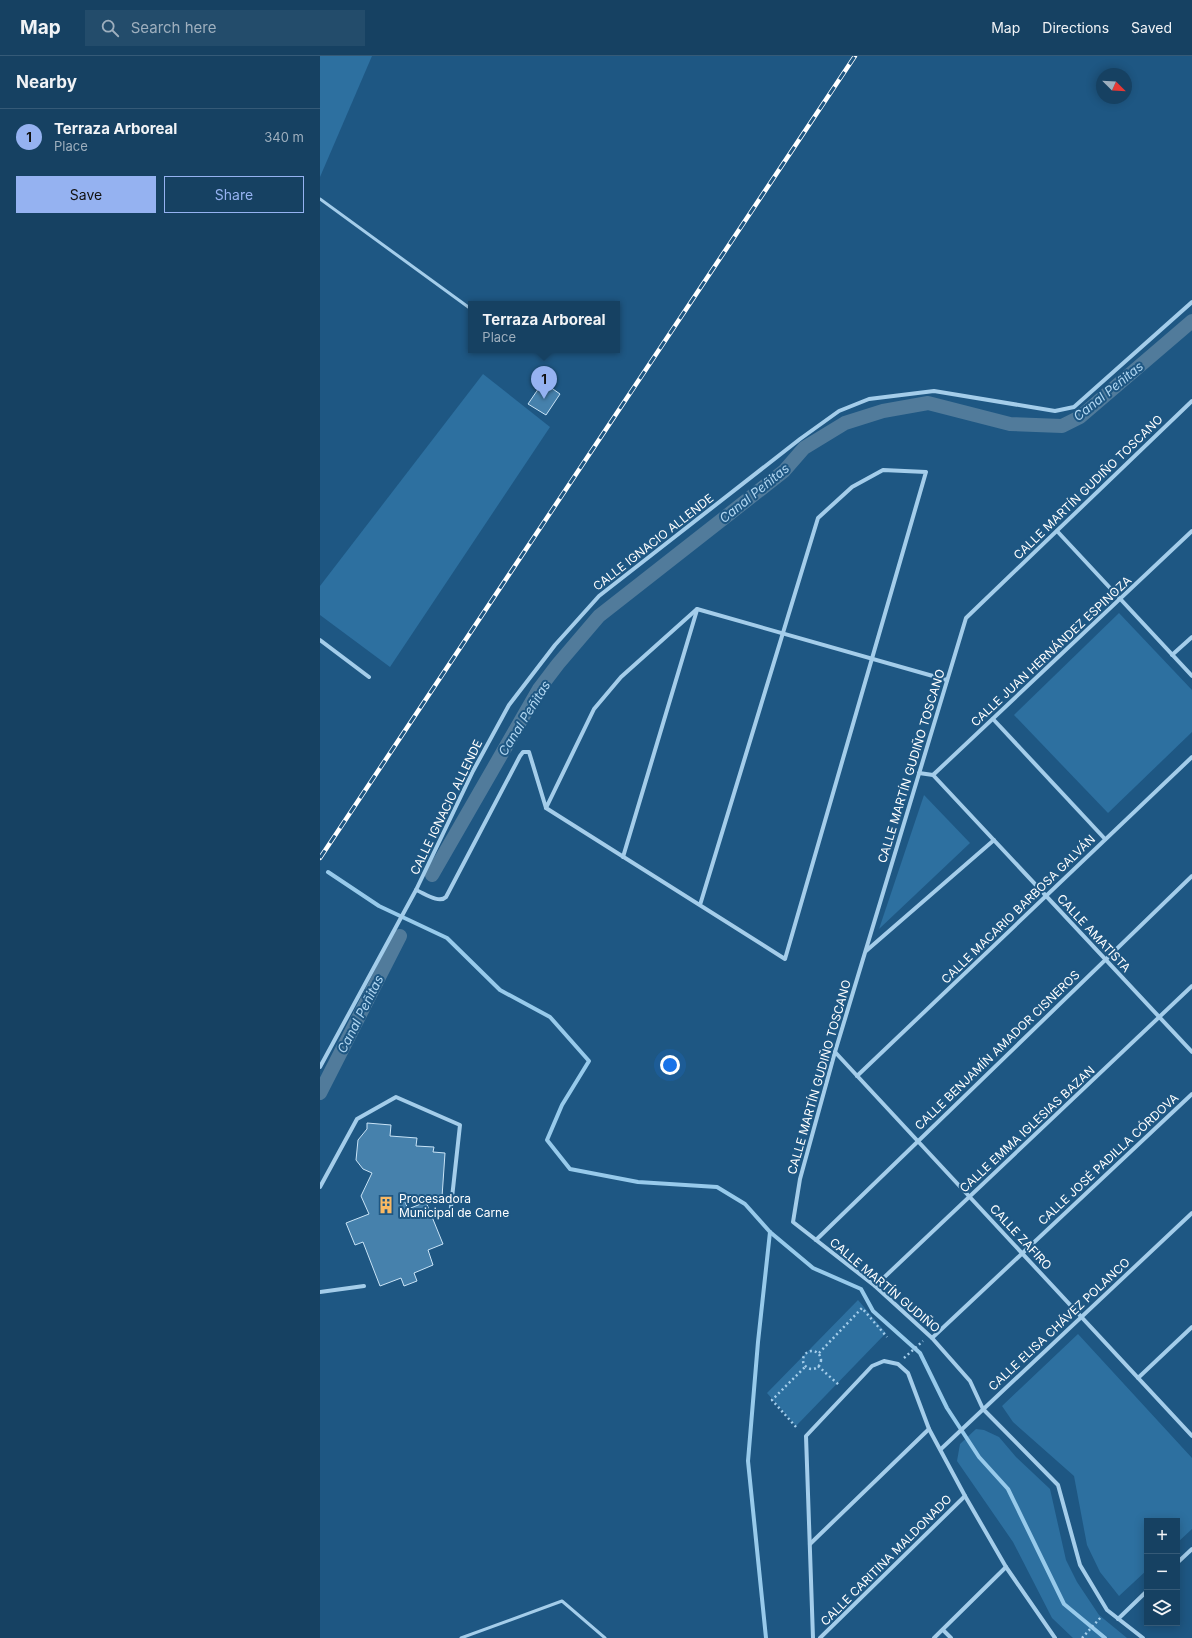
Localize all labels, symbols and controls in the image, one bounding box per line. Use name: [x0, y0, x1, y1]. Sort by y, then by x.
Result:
search box: [85, 10, 365, 46]
text: Map: [20, 16, 61, 39]
icon: search: [99, 17, 121, 39]
text: Search here: [131, 18, 216, 37]
text: Map: [991, 19, 1020, 36]
text: Directions: [1042, 19, 1109, 36]
text: Saved: [1131, 19, 1172, 36]
north arrow: [1096, 68, 1132, 104]
text: Nearby: [16, 72, 77, 92]
text: Terraza Arboreal: [54, 119, 177, 138]
text: 1: [26, 129, 32, 145]
text: 340 m: [264, 129, 304, 145]
text: Place: [54, 138, 88, 154]
button: Save: [16, 176, 156, 213]
button: Share: [164, 176, 304, 213]
popup: [468, 301, 620, 353]
text: Terraza Arboreal: [482, 310, 606, 329]
text: Place: [482, 329, 516, 345]
water label: Canal Peñitas: [1070, 358, 1146, 424]
pin: 1: [531, 366, 557, 399]
street label: CALLE MARTÍN GUDIÑO TOSCANO: [1010, 411, 1166, 563]
water label: Canal Peñitas: [716, 460, 792, 526]
street label: CALLE IGNACIO ALLENDE: [590, 490, 716, 594]
street label: CALLE JUAN HERNÁNDEZ ESPINOZA: [968, 573, 1134, 729]
street label: CALLE MARTÍN GUDIÑO TOSCANO: [874, 667, 948, 865]
water label: Canal Peñitas: [495, 677, 554, 758]
street label: CALLE IGNACIO ALLENDE: [407, 737, 485, 877]
street label: CALLE MACARIO BARBOSA GALVÁN: [938, 831, 1098, 987]
street label: CALLE AMATISTA: [1054, 891, 1134, 975]
street label: CALLE BENJAMÍN AMADOR CISNEROS: [911, 967, 1083, 1133]
water label: Canal Peñitas: [333, 972, 387, 1056]
street label: CALLE MARTÍN GUDIÑO TOSCANO: [784, 978, 854, 1176]
your location: [660, 1055, 680, 1075]
street label: CALLE EMMA IGLESIAS BAZAN: [956, 1062, 1098, 1196]
street label: CALLE JOSÉ PADILLA CÓRDOVA: [1035, 1090, 1181, 1228]
place label: Procesadora Municipal de Carne: [399, 1191, 509, 1220]
building icon: Procesadora Municipal de Carne: [376, 1195, 396, 1215]
street label: CALLE ZAFIRO: [987, 1201, 1055, 1273]
street label: CALLE MARTÍN GUDIÑO: [827, 1235, 943, 1335]
street label: CALLE ELISA CHÁVEZ POLANCO: [985, 1254, 1133, 1394]
street label: CALLE CARITINA MALDONADO: [817, 1491, 955, 1629]
map controls: [1144, 1518, 1180, 1626]
button: +: [1144, 1518, 1180, 1554]
button: −: [1144, 1554, 1180, 1590]
button: layers: [1144, 1590, 1180, 1626]

